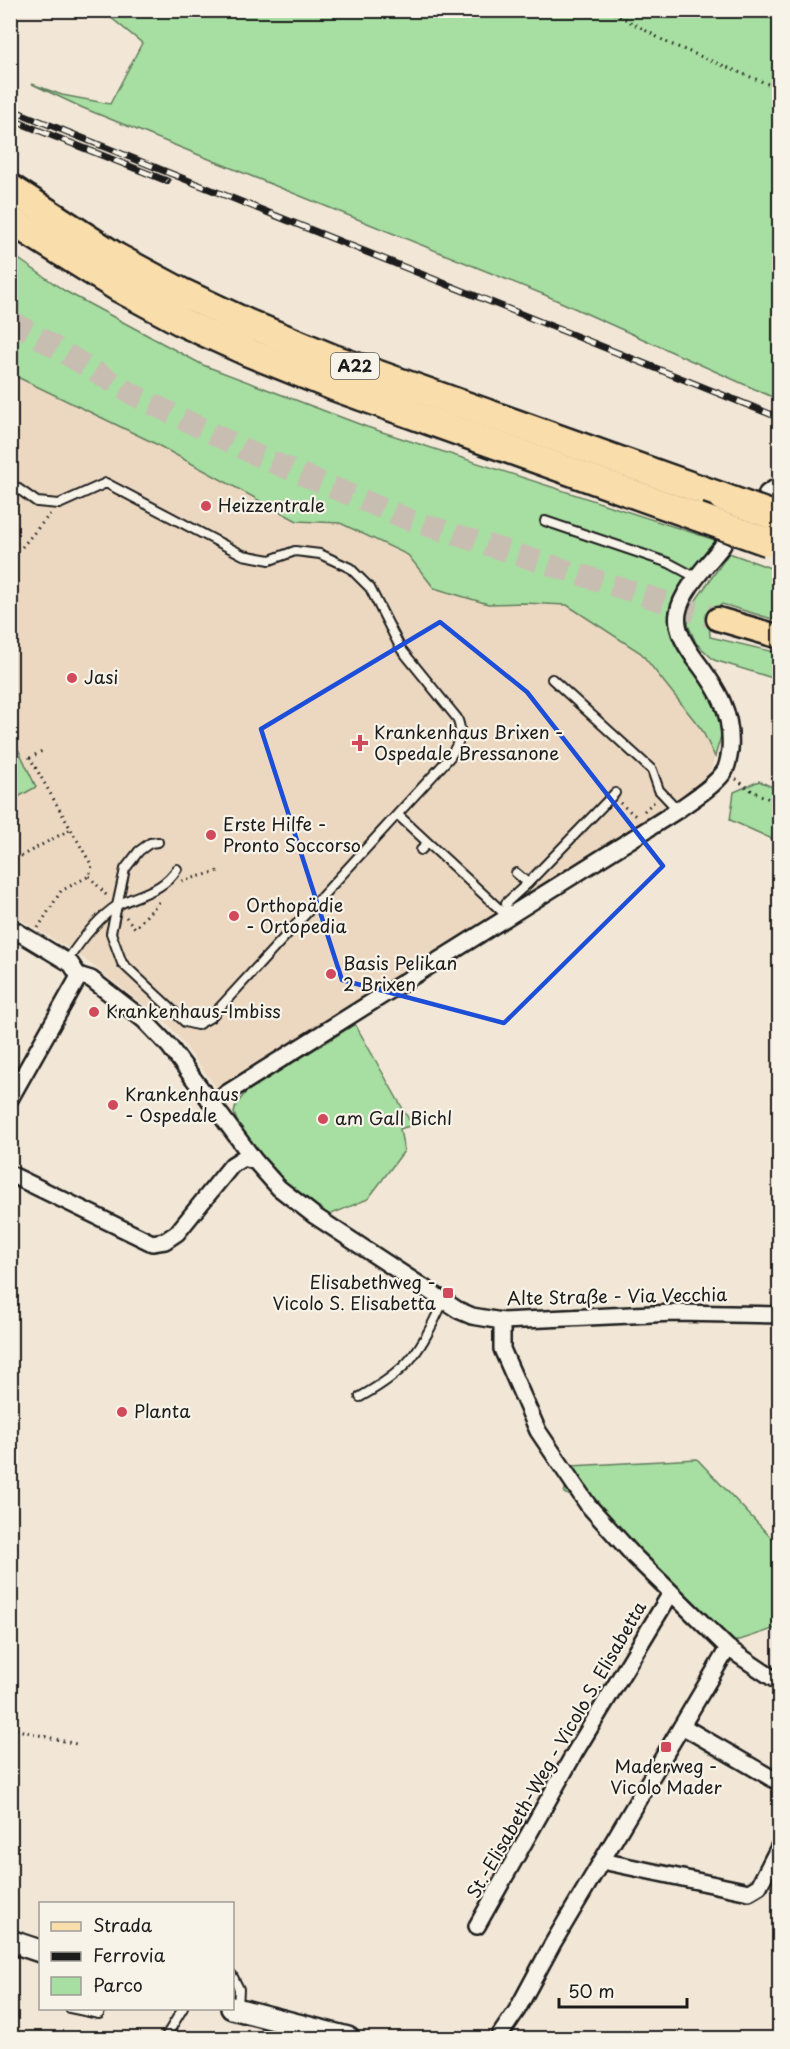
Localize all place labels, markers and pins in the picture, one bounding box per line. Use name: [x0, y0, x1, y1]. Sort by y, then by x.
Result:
place label: Heizzentrale: [218, 491, 325, 518]
marker: Heizzentrale: [199, 499, 213, 513]
place label: Jasi: [84, 663, 119, 690]
marker: Jasi: [65, 671, 79, 685]
place label: Krankenhaus Brixen - Ospedale Bressanone: [374, 718, 564, 766]
marker: Krankenhaus Brixen - Ospedale Bressanone: [351, 734, 369, 752]
place label: Erste Hilfe - Pronto Soccorso: [223, 810, 361, 858]
marker: Erste Hilfe - Pronto Soccorso: [204, 828, 218, 842]
place label: Orthopädie - Ortopedia: [246, 891, 347, 939]
marker: Orthopädie - Ortopedia: [227, 909, 241, 923]
place label: Basis Pelikan 2 Brixen: [343, 949, 457, 997]
marker: Basis Pelikan 2 Brixen: [324, 967, 338, 981]
place label: Krankenhaus-Imbiss: [106, 997, 281, 1024]
marker: Krankenhaus-Imbiss: [87, 1005, 101, 1019]
place label: Krankenhaus - Ospedale: [125, 1080, 239, 1128]
marker: Krankenhaus - Ospedale: [106, 1098, 120, 1112]
place label: am Gall Bichl: [335, 1104, 452, 1131]
marker: am Gall Bichl: [316, 1112, 330, 1126]
place label: Elisabethweg - Vicolo S. Elisabetta: [273, 1268, 437, 1316]
marker: Elisabethweg - Vicolo S. Elisabetta: [441, 1286, 455, 1300]
place label: Planta: [134, 1397, 191, 1424]
marker: Planta: [115, 1405, 129, 1419]
marker: Maderweg - Vicolo Mader: [659, 1740, 673, 1754]
place label: Maderweg - Vicolo Mader: [610, 1752, 723, 1800]

